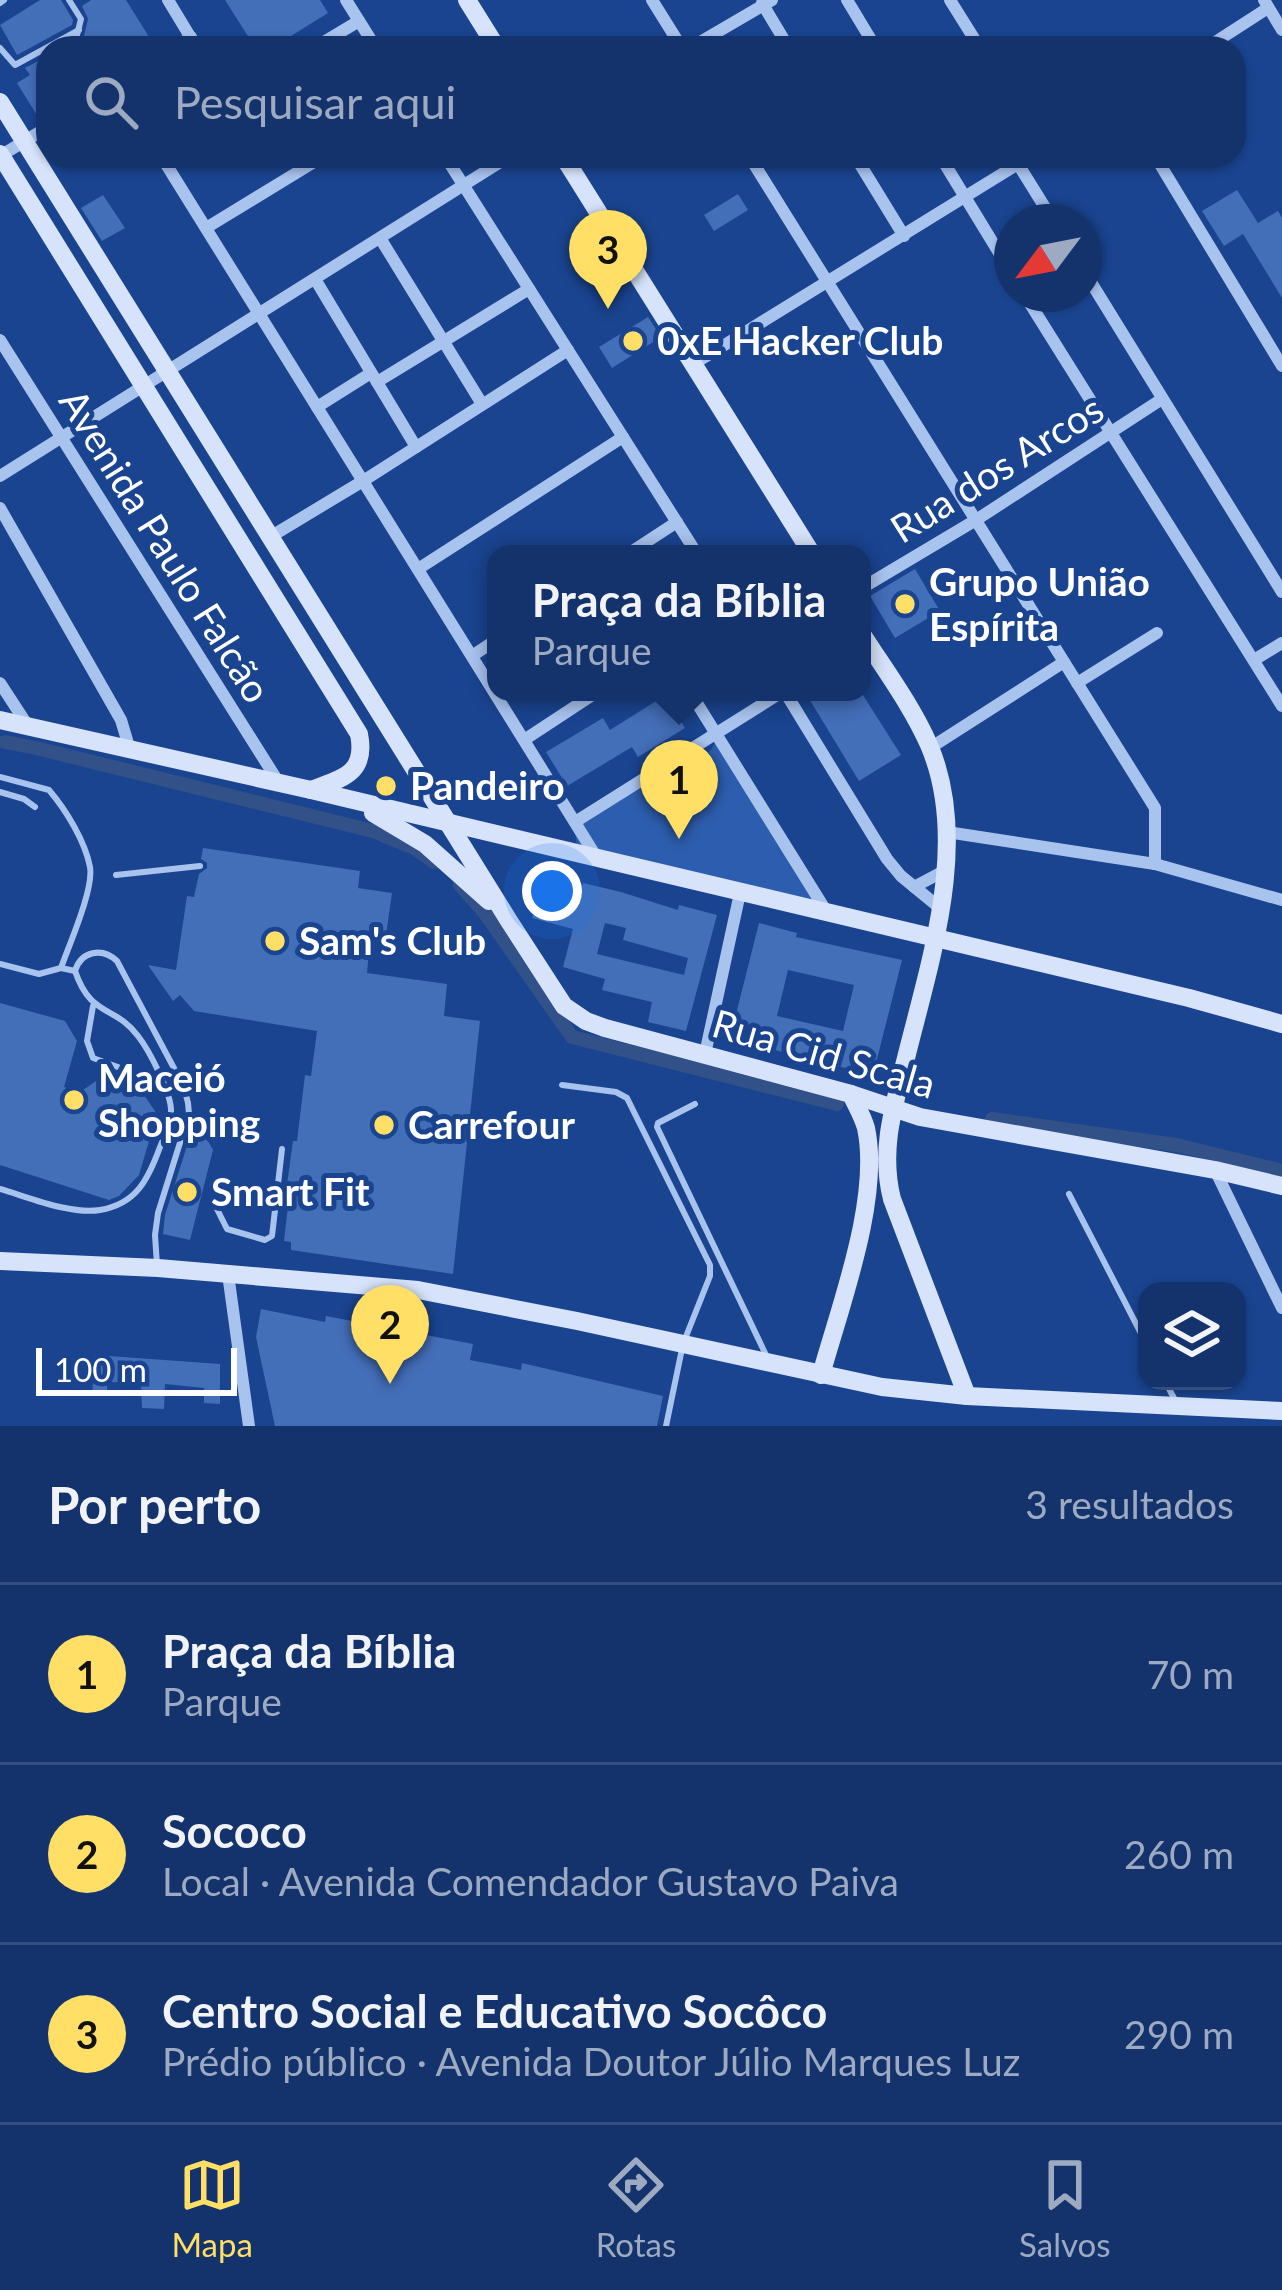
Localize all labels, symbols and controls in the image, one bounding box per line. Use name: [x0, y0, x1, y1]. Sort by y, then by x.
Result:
search box: [36, 36, 1246, 168]
icon: search: [78, 69, 144, 135]
text: Pesquisar aqui: [174, 75, 456, 129]
north arrow: [994, 204, 1102, 312]
pin: 3: [569, 210, 647, 309]
place label: 0xE Hacker Club: [657, 317, 943, 363]
marker: 0xE Hacker Club: [620, 328, 646, 354]
street label: Avenida Paulo Falcão: [51, 380, 281, 711]
street label: Rua dos Arcos: [882, 385, 1111, 552]
popup: [487, 545, 871, 701]
place label: Grupo União Espírita: [929, 558, 1150, 649]
text: Praça da Bíblia: [532, 573, 826, 627]
marker: Grupo União Espírita: [892, 591, 918, 617]
text: Parque: [532, 627, 652, 673]
pin: 1: [640, 740, 718, 839]
place label: Pandeiro: [410, 762, 565, 808]
marker: Pandeiro: [373, 773, 399, 799]
your location: [522, 861, 582, 921]
place label: Sam's Club: [299, 917, 486, 963]
marker: Sam's Club: [262, 928, 288, 954]
street label: Rua Cid Scala: [708, 999, 941, 1107]
place label: Maceió Shopping: [98, 1054, 260, 1145]
marker: Maceió Shopping: [61, 1087, 87, 1113]
place label: Carrefour: [408, 1101, 576, 1147]
marker: Carrefour: [371, 1112, 397, 1138]
place label: Smart Fit: [211, 1168, 370, 1214]
marker: Smart Fit: [174, 1179, 200, 1205]
map controls: [1138, 1282, 1246, 1390]
button: layers: [1138, 1282, 1246, 1390]
pin: 2: [351, 1285, 429, 1384]
scale bar: [36, 1342, 237, 1395]
text: 100 m: [54, 1349, 147, 1389]
text: Por perto: [48, 1474, 261, 1535]
text: 3 resultados: [1025, 1481, 1234, 1527]
text: Praça da Bíblia: [162, 1624, 456, 1678]
text: 1: [76, 1651, 98, 1697]
text: 70 m: [1147, 1651, 1234, 1697]
text: Parque: [162, 1678, 282, 1724]
text: Sococo: [162, 1804, 307, 1858]
text: 2: [76, 1831, 98, 1877]
text: 260 m: [1124, 1831, 1234, 1877]
text: Local · Avenida Comendador Gustavo Paiva: [162, 1858, 899, 1904]
text: Centro Social e Educativo Socôco: [162, 1984, 827, 2038]
text: 3: [76, 2011, 98, 2057]
text: 290 m: [1124, 2011, 1234, 2057]
text: Prédio público · Avenida Doutor Júlio Marques Luz: [162, 2038, 1020, 2084]
tab: Mapa: [171, 2152, 253, 2264]
tab: Rotas: [596, 2152, 676, 2264]
tab: Salvos: [1019, 2152, 1111, 2264]

